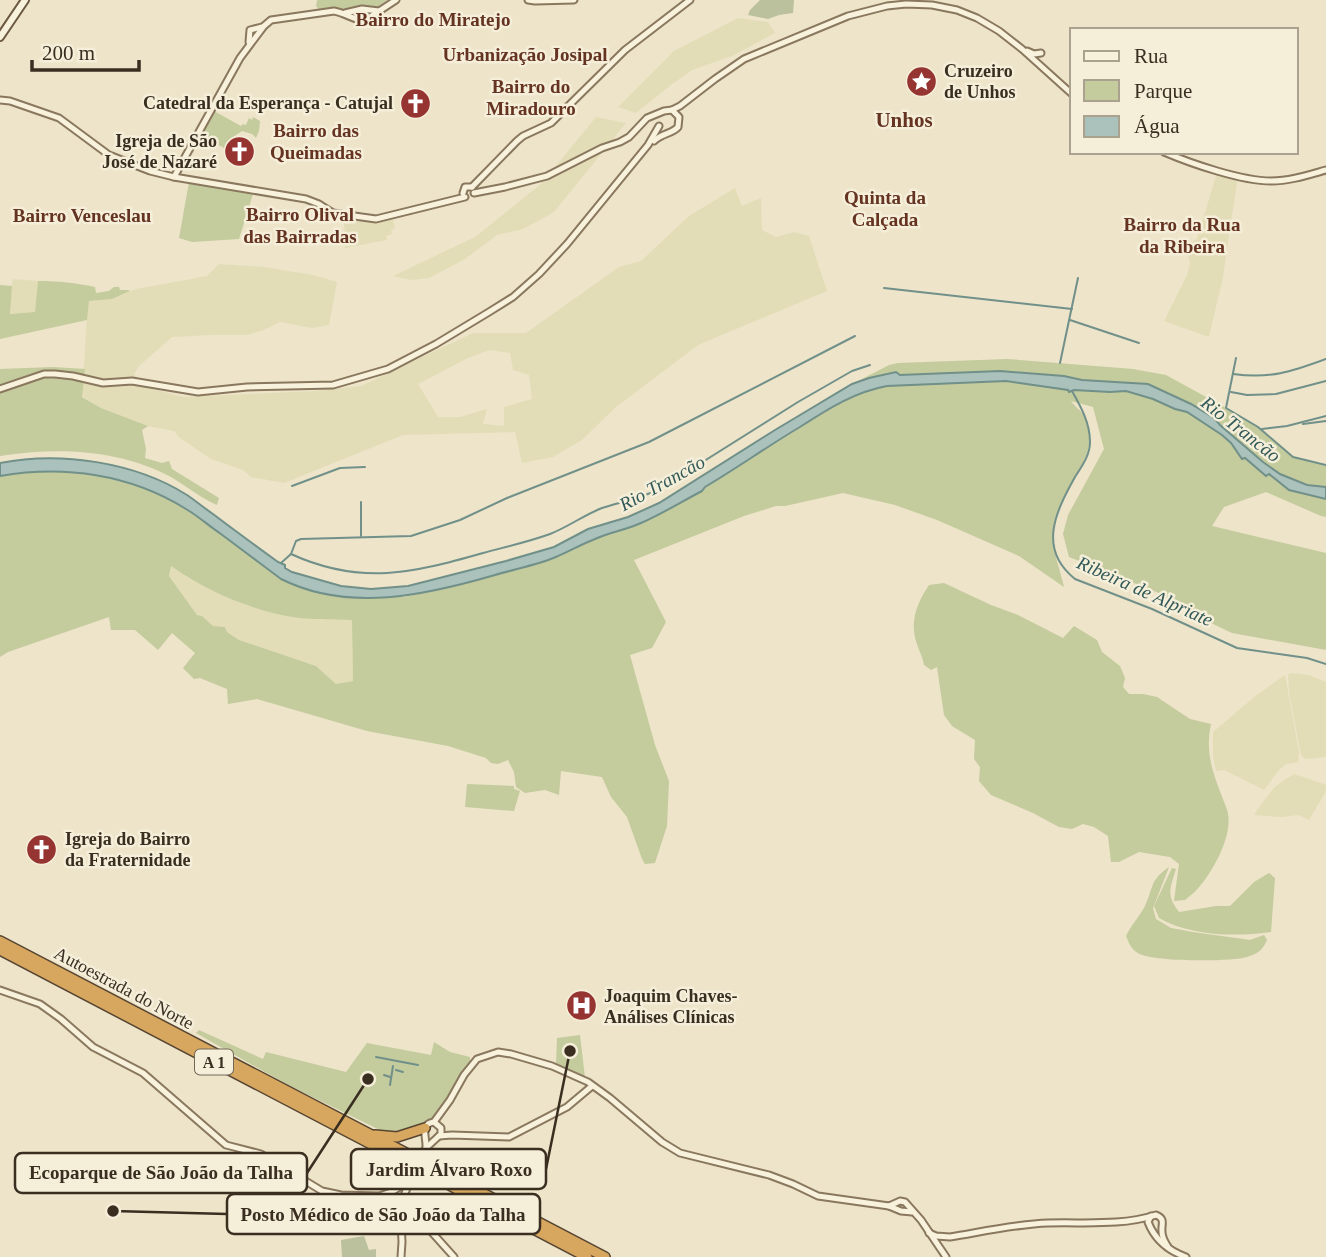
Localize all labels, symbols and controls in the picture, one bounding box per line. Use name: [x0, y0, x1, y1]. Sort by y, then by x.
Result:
district label: Bairro do Miratejo: [356, 9, 510, 30]
scale bar: [32, 28, 138, 72]
legend: [1070, 28, 1298, 154]
text: 200 m: [42, 41, 95, 65]
district label: Urbanização Josipal: [442, 44, 608, 65]
text: Rua: [1134, 44, 1169, 68]
place label: Cruzeiro de Unhos: [944, 61, 1016, 102]
place icon: Cruzeiro de Unhos: [904, 64, 938, 98]
district label: Bairro do Miradouro: [486, 76, 576, 119]
text: Parque: [1134, 79, 1192, 103]
church icon: Catedral da Esperança - Catujal: [399, 86, 433, 120]
place label: Catedral da Esperança - Catujal: [143, 93, 393, 113]
district label: Unhos: [875, 108, 933, 132]
text: Água: [1134, 114, 1180, 138]
district label: Bairro das Queimadas: [270, 120, 362, 163]
place label: Igreja de São José de Nazaré: [102, 131, 217, 172]
church icon: Igreja de São José de Nazaré: [223, 134, 257, 168]
district label: Quinta da Calçada: [844, 187, 926, 230]
district label: Bairro Olival das Bairradas: [243, 204, 357, 247]
district label: Bairro Venceslau: [13, 205, 152, 226]
district label: Bairro da Rua da Ribeira: [1124, 214, 1241, 257]
water label: Rio Trancão: [1197, 391, 1285, 466]
water label: Rio Trancão: [615, 451, 708, 516]
water label: Ribeira de Alpriate: [1073, 551, 1216, 630]
place label: Igreja do Bairro da Fraternidade: [65, 829, 191, 870]
church icon: Igreja do Bairro da Fraternidade: [25, 832, 59, 866]
street label: Autoestrada do Norte: [51, 943, 197, 1033]
place label: Joaquim Chaves- Análises Clínicas: [604, 986, 738, 1027]
hospital icon: Joaquim Chaves- Análises Clínicas: [564, 989, 598, 1023]
road number: A 1: [195, 1050, 233, 1074]
callout: Jardim Álvaro Roxo: [351, 1149, 546, 1189]
callout: Ecoparque de São João da Talha: [15, 1153, 307, 1193]
text: Jardim Álvaro Roxo: [366, 1159, 532, 1180]
text: Ecoparque de São João da Talha: [29, 1162, 294, 1183]
callout: Posto Médico de São João da Talha: [227, 1194, 540, 1234]
text: Posto Médico de São João da Talha: [240, 1204, 526, 1225]

